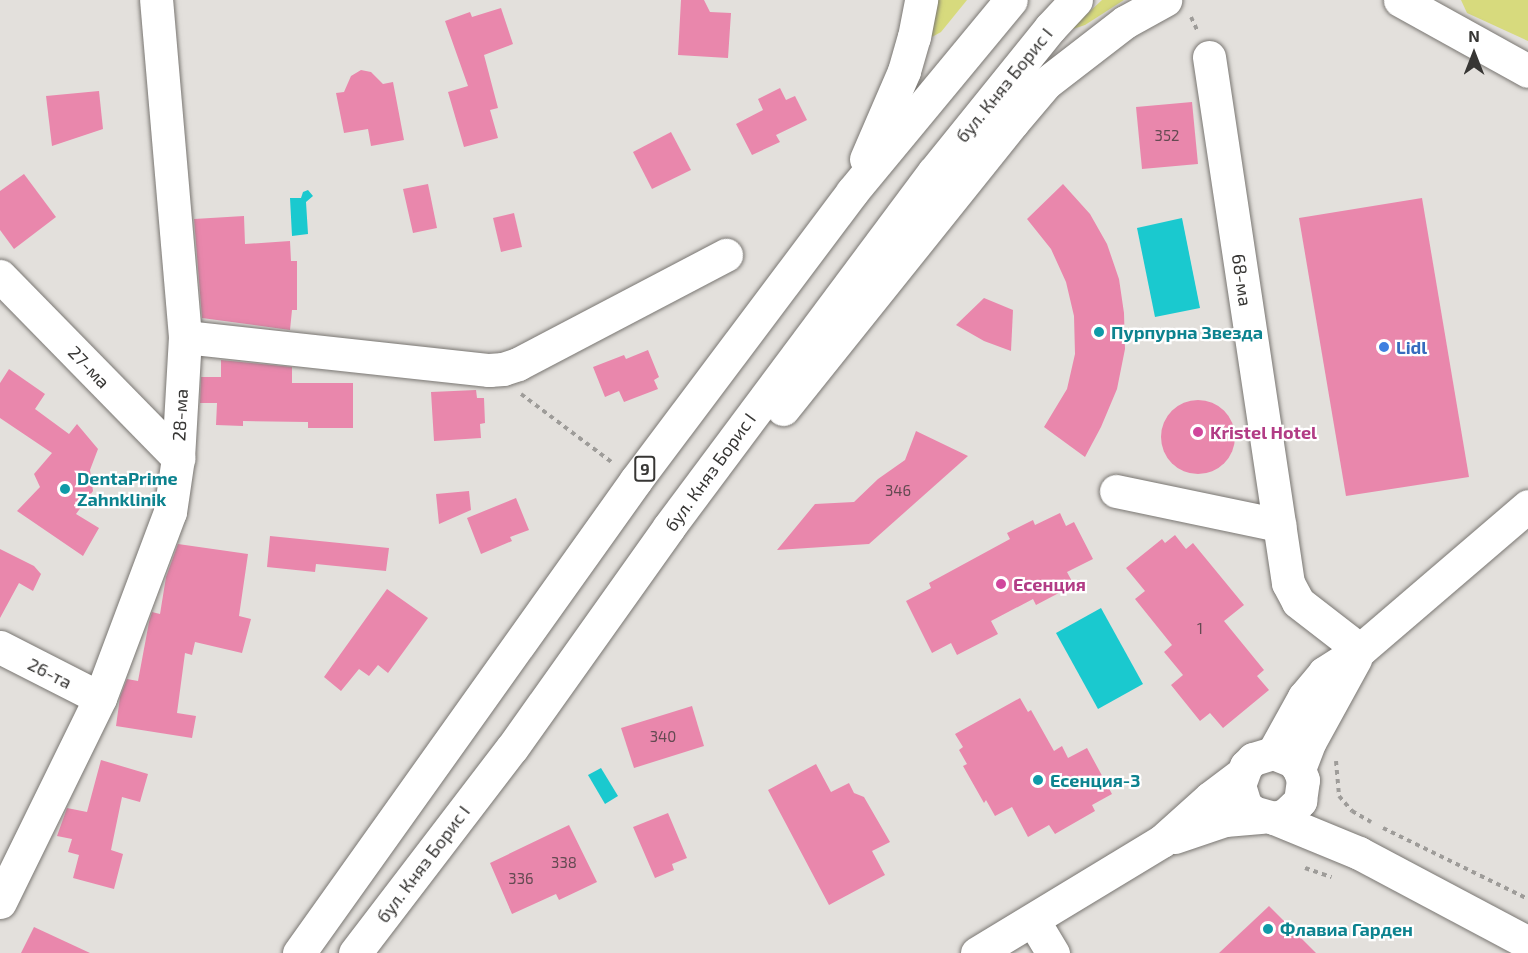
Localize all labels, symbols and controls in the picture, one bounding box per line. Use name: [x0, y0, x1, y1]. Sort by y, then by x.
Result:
street label: бул. Княз Борис I: [951, 23, 1057, 147]
north arrow: [1444, 24, 1504, 84]
text: N: [1468, 26, 1480, 45]
house number: 352: [1155, 127, 1179, 145]
street label: 68-ма: [1228, 252, 1256, 308]
place label: Пурпурна Звезда: [1111, 321, 1263, 343]
marker: Пурпурна Звезда: [1092, 325, 1106, 339]
place label: Lidl: [1396, 336, 1427, 358]
marker: Lidl: [1377, 340, 1391, 354]
street label: 27-ма: [64, 341, 114, 393]
street label: 28-ма: [168, 388, 192, 442]
street label: бул. Княз Борис I: [660, 409, 760, 535]
place label: Kristel Hotel: [1210, 421, 1317, 443]
marker: Kristel Hotel: [1191, 425, 1205, 439]
road number: 9: [633, 456, 657, 482]
place label: DentaPrime Zahnklinik: [77, 468, 178, 510]
marker: DentaPrime Zahnklinik: [58, 482, 72, 496]
house number: 346: [885, 482, 911, 500]
place label: Есенция: [1013, 573, 1086, 595]
marker: Есенция: [994, 577, 1008, 591]
house number: 1: [1197, 620, 1203, 638]
street label: 26-та: [24, 653, 76, 693]
house number: 340: [650, 728, 676, 746]
place label: Есенция-3: [1050, 769, 1141, 791]
marker: Есенция-3: [1031, 773, 1045, 787]
street label: бул. Княз Борис I: [372, 801, 474, 927]
house number: 338: [551, 854, 577, 872]
house number: 336: [508, 870, 534, 888]
place label: Флавиа Гарден: [1280, 918, 1413, 940]
marker: Флавиа Гарден: [1261, 922, 1275, 936]

